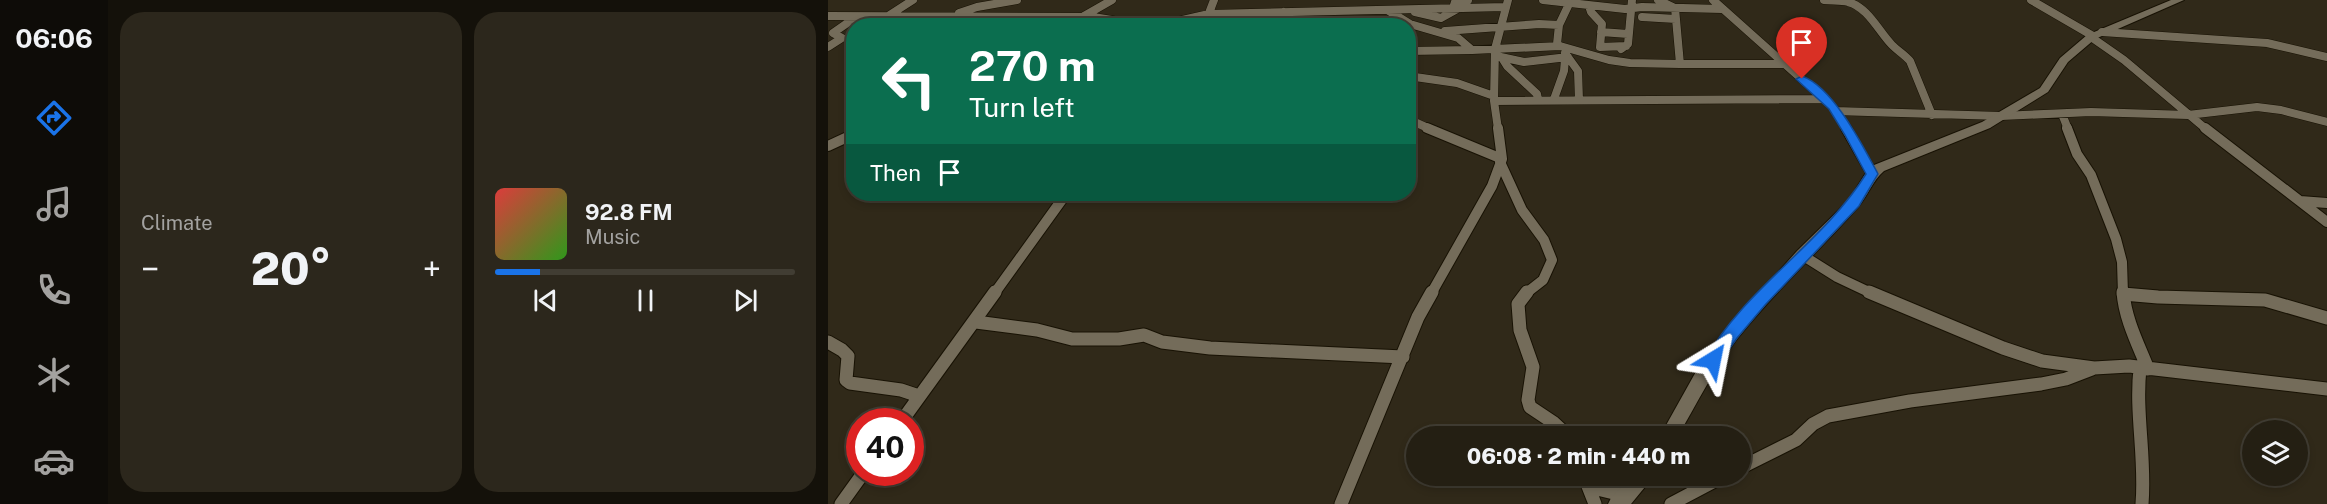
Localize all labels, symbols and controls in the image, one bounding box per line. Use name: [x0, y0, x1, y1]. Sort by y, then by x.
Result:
pin: [1776, 17, 1827, 79]
text: 06:06: [15, 22, 93, 54]
icon: arrive: [1785, 26, 1818, 59]
text: 270 m: [969, 41, 1096, 90]
icon: left: [870, 42, 948, 120]
text: Turn left: [969, 91, 1075, 123]
icon: directions: [33, 97, 75, 139]
icon: arrive: [933, 156, 966, 189]
text: Then: [870, 160, 921, 186]
icon: music: [33, 183, 75, 225]
text: 92.8 FM: [585, 199, 673, 225]
text: Climate: [141, 211, 213, 235]
text: Music: [585, 225, 640, 249]
text: 20°: [251, 242, 331, 295]
text: −: [141, 250, 159, 288]
text: +: [423, 250, 441, 288]
icon: phone: [33, 269, 75, 311]
icon: previous: [529, 284, 562, 317]
icon: pause: [629, 284, 662, 317]
icon: next: [729, 284, 762, 317]
position arrow: [1681, 328, 1745, 392]
icon: climate: [33, 354, 75, 396]
speed limit sign: 40: [846, 408, 924, 486]
map controls: [2242, 420, 2308, 486]
button: layers: [2242, 420, 2308, 486]
icon: car: [33, 440, 75, 482]
text: 06:08 · 2 min · 440 m: [1467, 443, 1690, 469]

